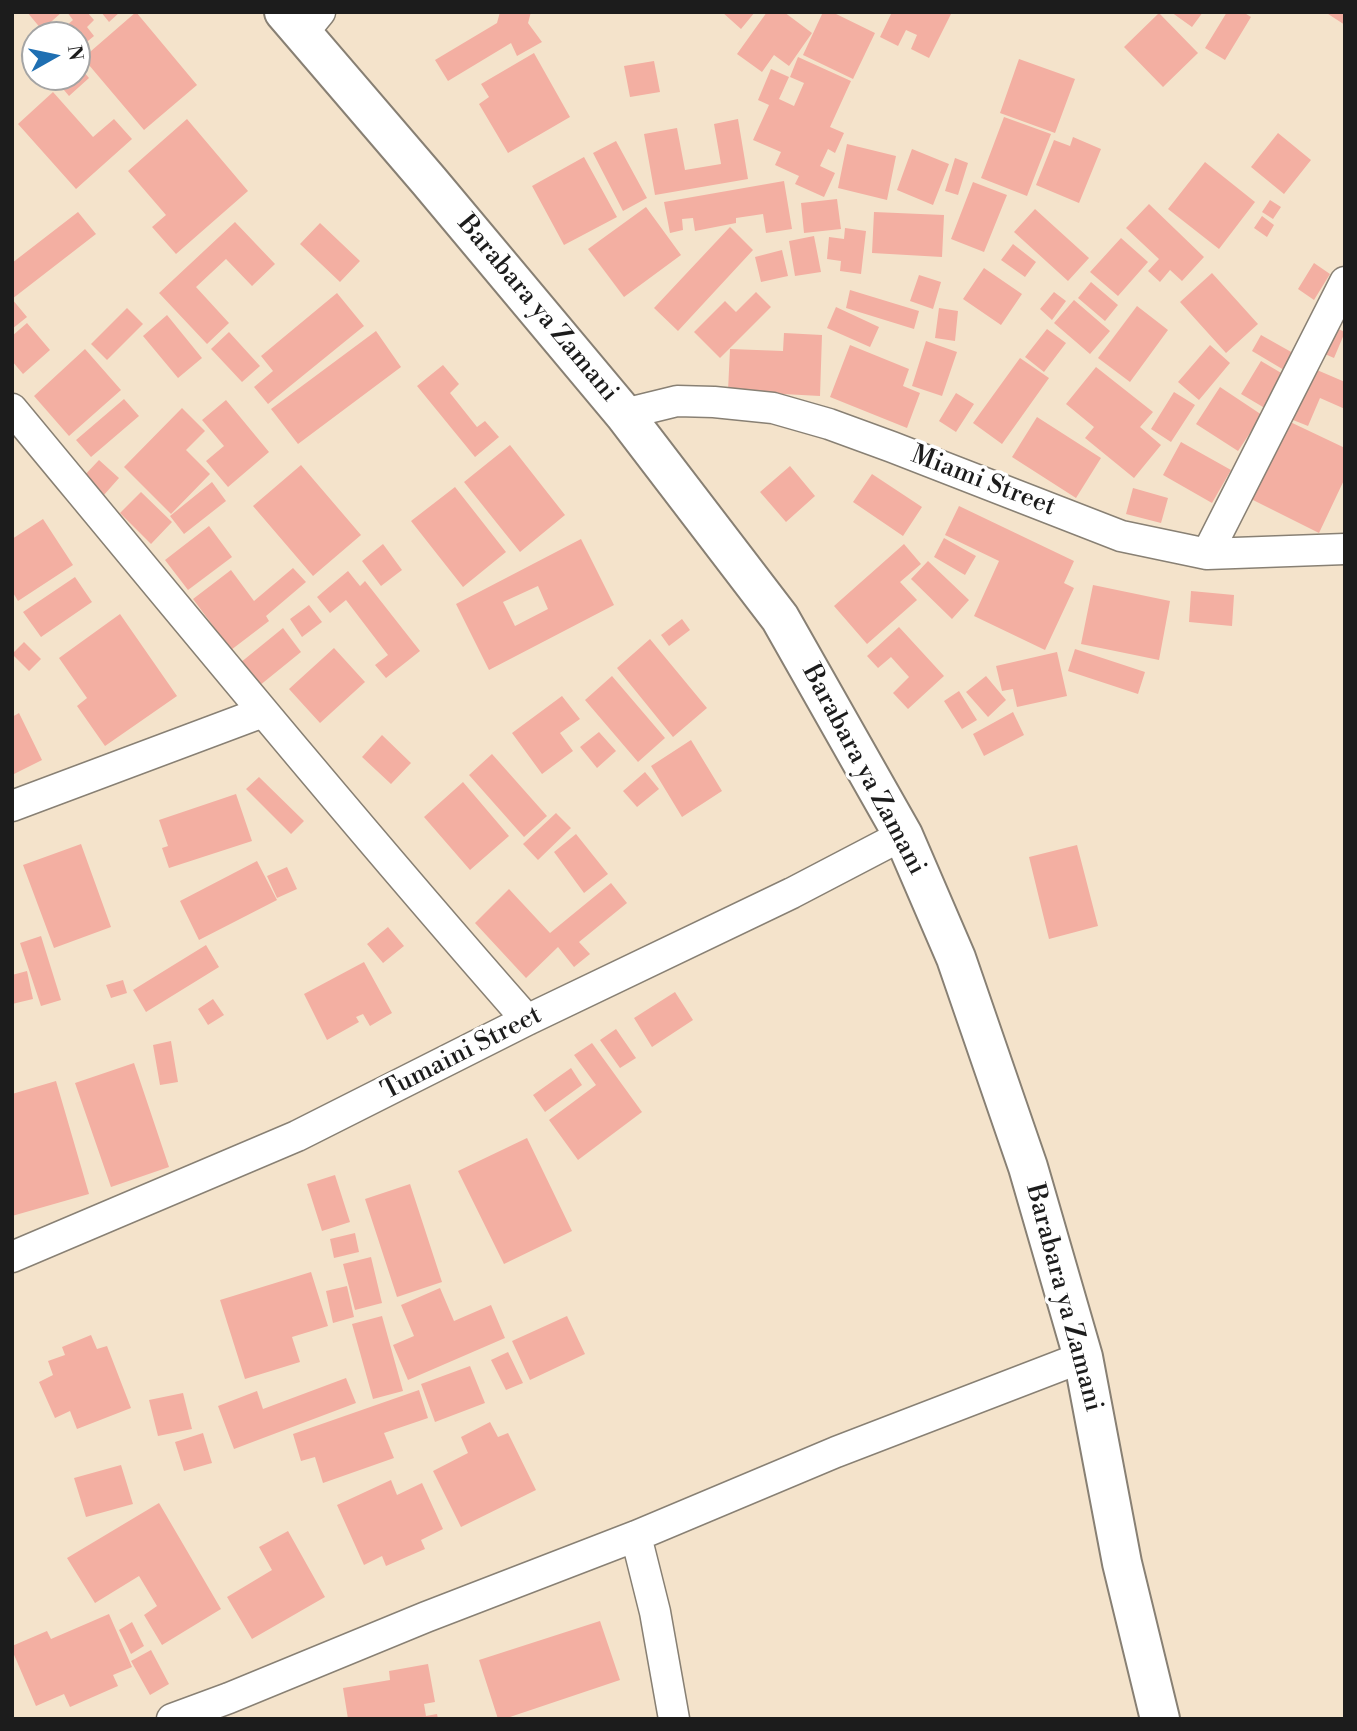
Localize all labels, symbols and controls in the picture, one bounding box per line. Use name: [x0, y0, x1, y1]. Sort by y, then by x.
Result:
north arrow: [21, 21, 91, 91]
text: N: [62, 44, 88, 62]
street label: Barabara ya Zamani: [450, 209, 624, 409]
street label: Miami Street: [906, 440, 1060, 524]
street label: Barabara ya Zamani: [794, 659, 932, 881]
street label: Tumaini Street: [377, 1000, 547, 1108]
street label: Barabara ya Zamani: [1018, 1181, 1108, 1415]

